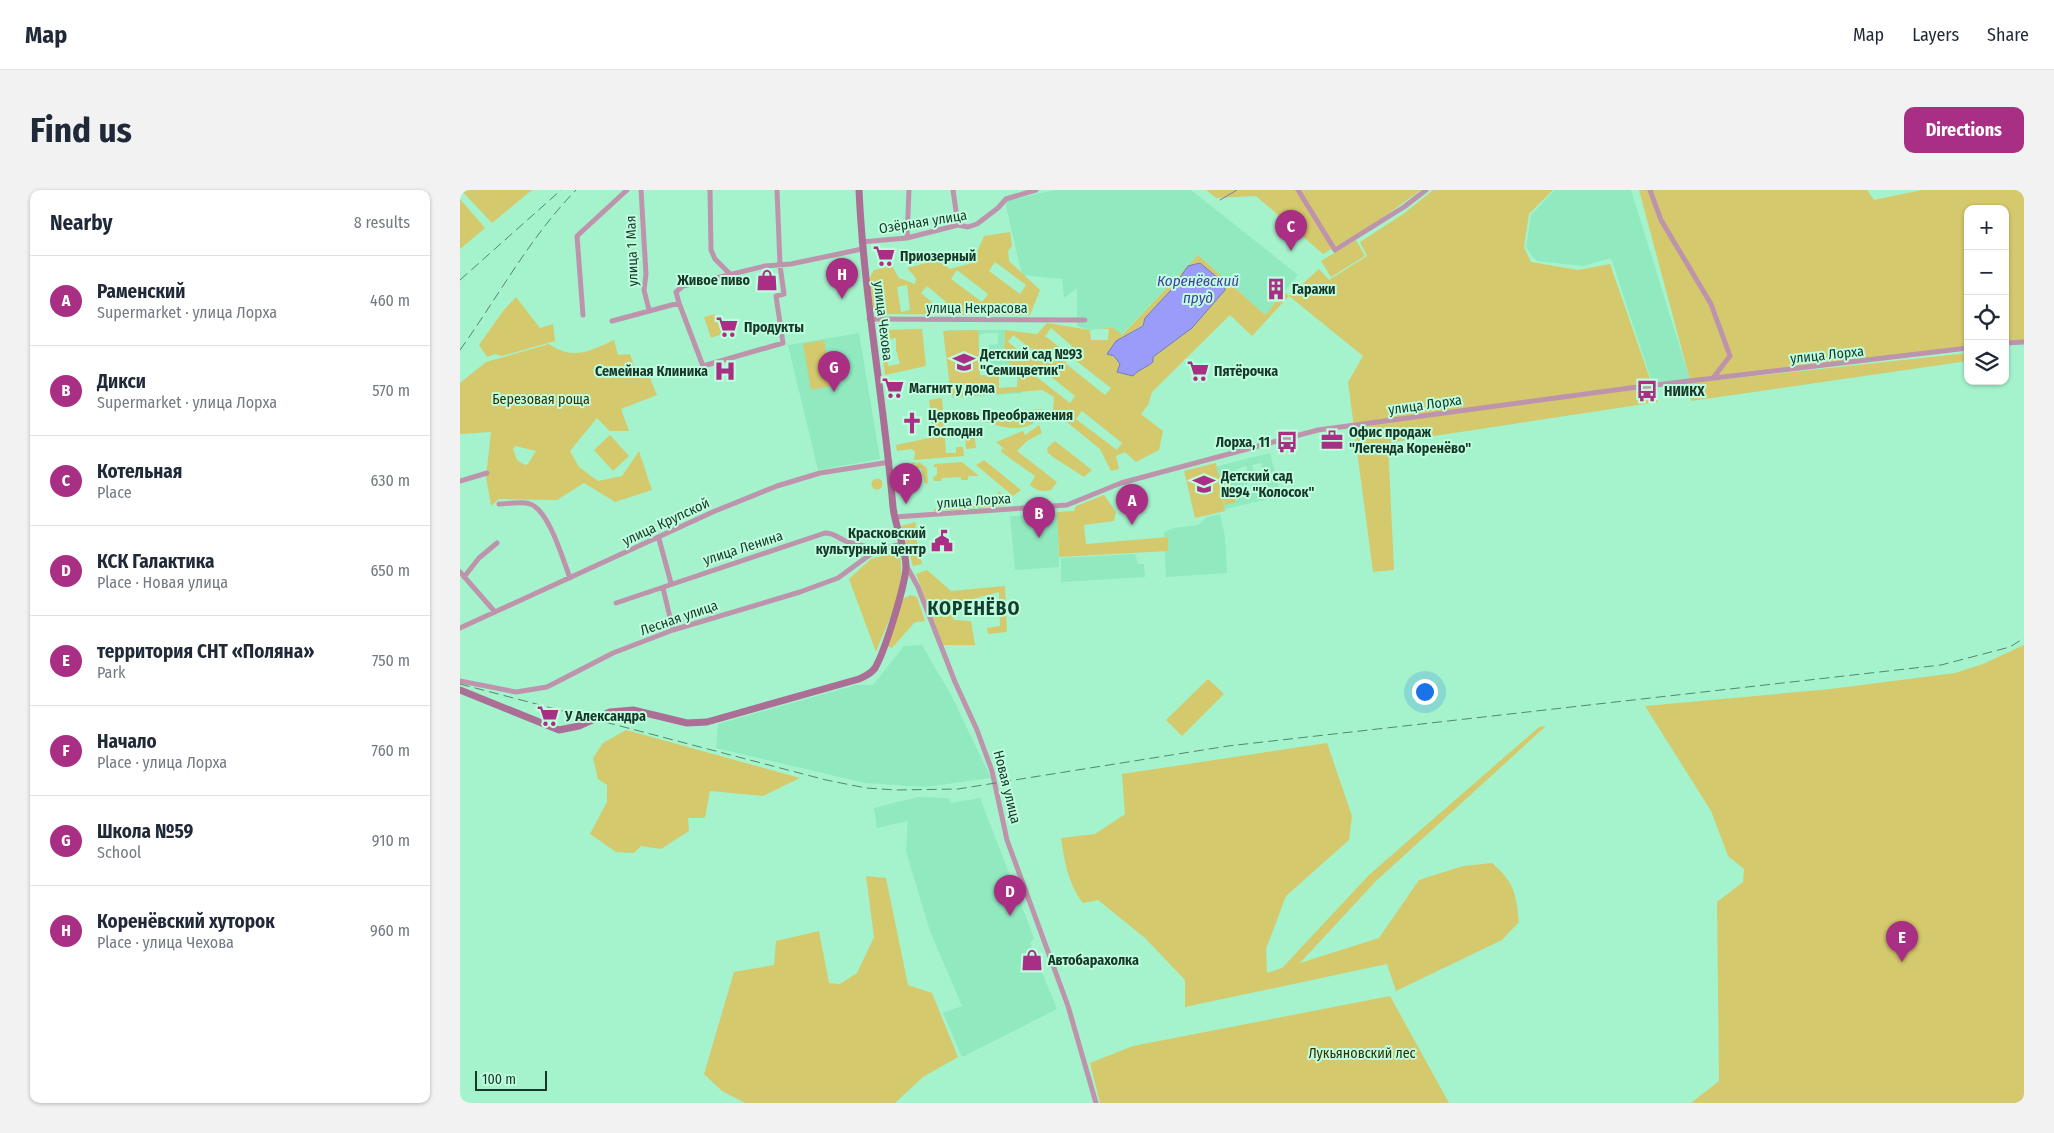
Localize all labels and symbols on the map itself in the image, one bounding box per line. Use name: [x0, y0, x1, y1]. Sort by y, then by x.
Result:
street label: Озёрная улица: [878, 207, 968, 237]
pin: C: [1275, 210, 1307, 251]
street label: улица 1 Мая: [622, 215, 642, 287]
supermarket icon: Приозерный: [871, 243, 897, 269]
place label: Приозерный: [900, 248, 976, 265]
pin: H: [826, 258, 858, 299]
shop icon: Живое пиво: [754, 267, 780, 293]
place label: Живое пиво: [676, 272, 751, 289]
water label: Коренёвский пруд: [1157, 272, 1239, 307]
building icon: Гаражи: [1263, 276, 1289, 302]
street label: улица Чехова: [870, 280, 896, 362]
place label: Гаражи: [1292, 281, 1336, 298]
street label: улица Некрасова: [926, 300, 1028, 317]
supermarket icon: Продукты: [714, 314, 740, 340]
place label: Продукты: [744, 319, 804, 336]
street label: улица Лорха: [1789, 343, 1865, 367]
place label: Детский сад №93 "Семицветик": [979, 346, 1083, 379]
school or university icon: Детский сад №93 "Семицветик": [951, 349, 977, 375]
pin: G: [818, 351, 850, 392]
hospital icon: Семейная Клиника: [712, 358, 738, 384]
supermarket icon: Пятёрочка: [1185, 358, 1211, 384]
place label: Семейная Клиника: [595, 363, 708, 380]
place label: Пятёрочка: [1214, 363, 1278, 380]
supermarket icon: Магнит у дома: [880, 375, 906, 401]
bus stop icon: НИИКХ: [1634, 378, 1660, 404]
place label: Магнит у дома: [909, 380, 995, 397]
place label: НИИКХ: [1664, 383, 1705, 400]
park label: Березовая роща: [492, 391, 590, 408]
street label: улица Лорха: [1387, 391, 1463, 419]
place label: Церковь Преображения Господня: [928, 407, 1073, 440]
church icon: Церковь Преображения Господня: [899, 410, 925, 436]
place label: Офис продаж "Легенда Коренёво": [1349, 424, 1471, 457]
office icon: Офис продаж "Легенда Коренёво": [1319, 427, 1345, 453]
bus stop icon: Лорха, 11: [1274, 429, 1300, 455]
place label: Лорха, 11: [1216, 434, 1270, 451]
pin: F: [890, 463, 922, 504]
place label: Детский сад №94 "Колосок": [1220, 468, 1315, 501]
school or university icon: Детский сад №94 "Колосок": [1191, 471, 1217, 497]
pin: A: [1116, 484, 1148, 525]
street label: улица Лорха: [936, 490, 1012, 512]
street label: улица Крупской: [620, 494, 712, 550]
pin: B: [1023, 497, 1055, 538]
place label: Красковский культурный центр: [816, 525, 926, 558]
street label: улица Ленина: [701, 527, 785, 569]
public building icon: Красковский культурный центр: [929, 528, 955, 554]
district label: КОРЕНЁВО: [928, 596, 1020, 620]
street label: Лесная улица: [638, 597, 720, 639]
your location: [1412, 679, 1438, 705]
supermarket icon: У Александра: [535, 703, 561, 729]
place label: У Александра: [564, 708, 646, 725]
street label: Новая улица: [990, 749, 1024, 826]
pin: D: [994, 875, 1026, 916]
pin: E: [1886, 921, 1918, 962]
shop icon: Автобарахолка: [1019, 947, 1045, 973]
place label: Автобарахолка: [1047, 952, 1139, 969]
park label: Лукьяновский лес: [1308, 1045, 1416, 1062]
scale bar: [475, 1068, 548, 1091]

